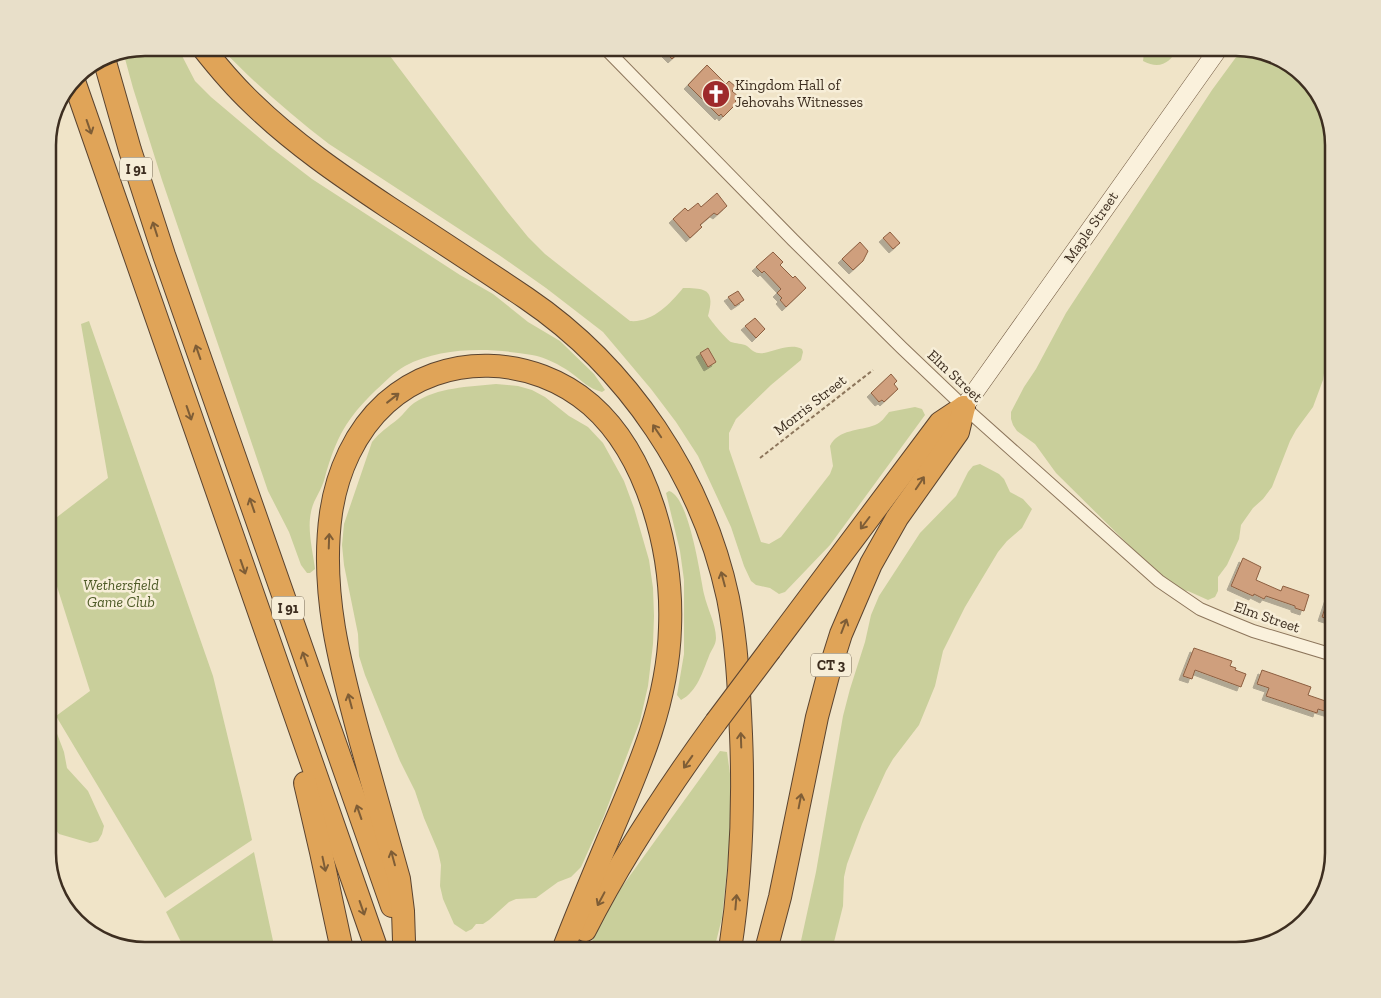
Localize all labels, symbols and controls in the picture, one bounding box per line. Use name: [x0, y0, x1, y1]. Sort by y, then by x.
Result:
place label: Kingdom Hall of Jehovahs Witnesses: [735, 76, 863, 111]
church icon: Kingdom Hall of Jehovahs Witnesses: [701, 79, 731, 109]
one-way arrow: [85, 119, 94, 134]
road number: I 91: [120, 157, 152, 180]
street label: Maple Street: [1060, 188, 1122, 266]
one-way arrow: [150, 221, 160, 237]
one-way arrow: [193, 345, 202, 360]
street label: Elm Street: [924, 346, 987, 406]
street label: Morris Street: [770, 371, 850, 439]
one-way arrow: [386, 392, 399, 403]
one-way arrow: [185, 405, 194, 421]
one-way arrow: [652, 424, 663, 438]
one-way arrow: [915, 477, 925, 491]
one-way arrow: [247, 498, 256, 514]
one-way arrow: [860, 516, 870, 530]
one-way arrow: [324, 533, 334, 550]
one-way arrow: [239, 558, 248, 574]
one-way arrow: [718, 571, 727, 587]
park label: Wethersfield Game Club: [83, 576, 159, 611]
road number: I 91: [272, 596, 304, 620]
street label: Elm Street: [1232, 597, 1303, 637]
one-way arrow: [840, 619, 849, 635]
one-way arrow: [300, 651, 309, 667]
road number: CT 3: [811, 654, 851, 676]
one-way arrow: [344, 694, 354, 710]
one-way arrow: [737, 732, 746, 748]
one-way arrow: [683, 755, 693, 769]
one-way arrow: [796, 793, 805, 809]
one-way arrow: [354, 805, 363, 820]
one-way arrow: [388, 851, 397, 867]
one-way arrow: [320, 855, 329, 871]
one-way arrow: [596, 891, 605, 906]
one-way arrow: [731, 894, 741, 910]
one-way arrow: [358, 900, 367, 915]

